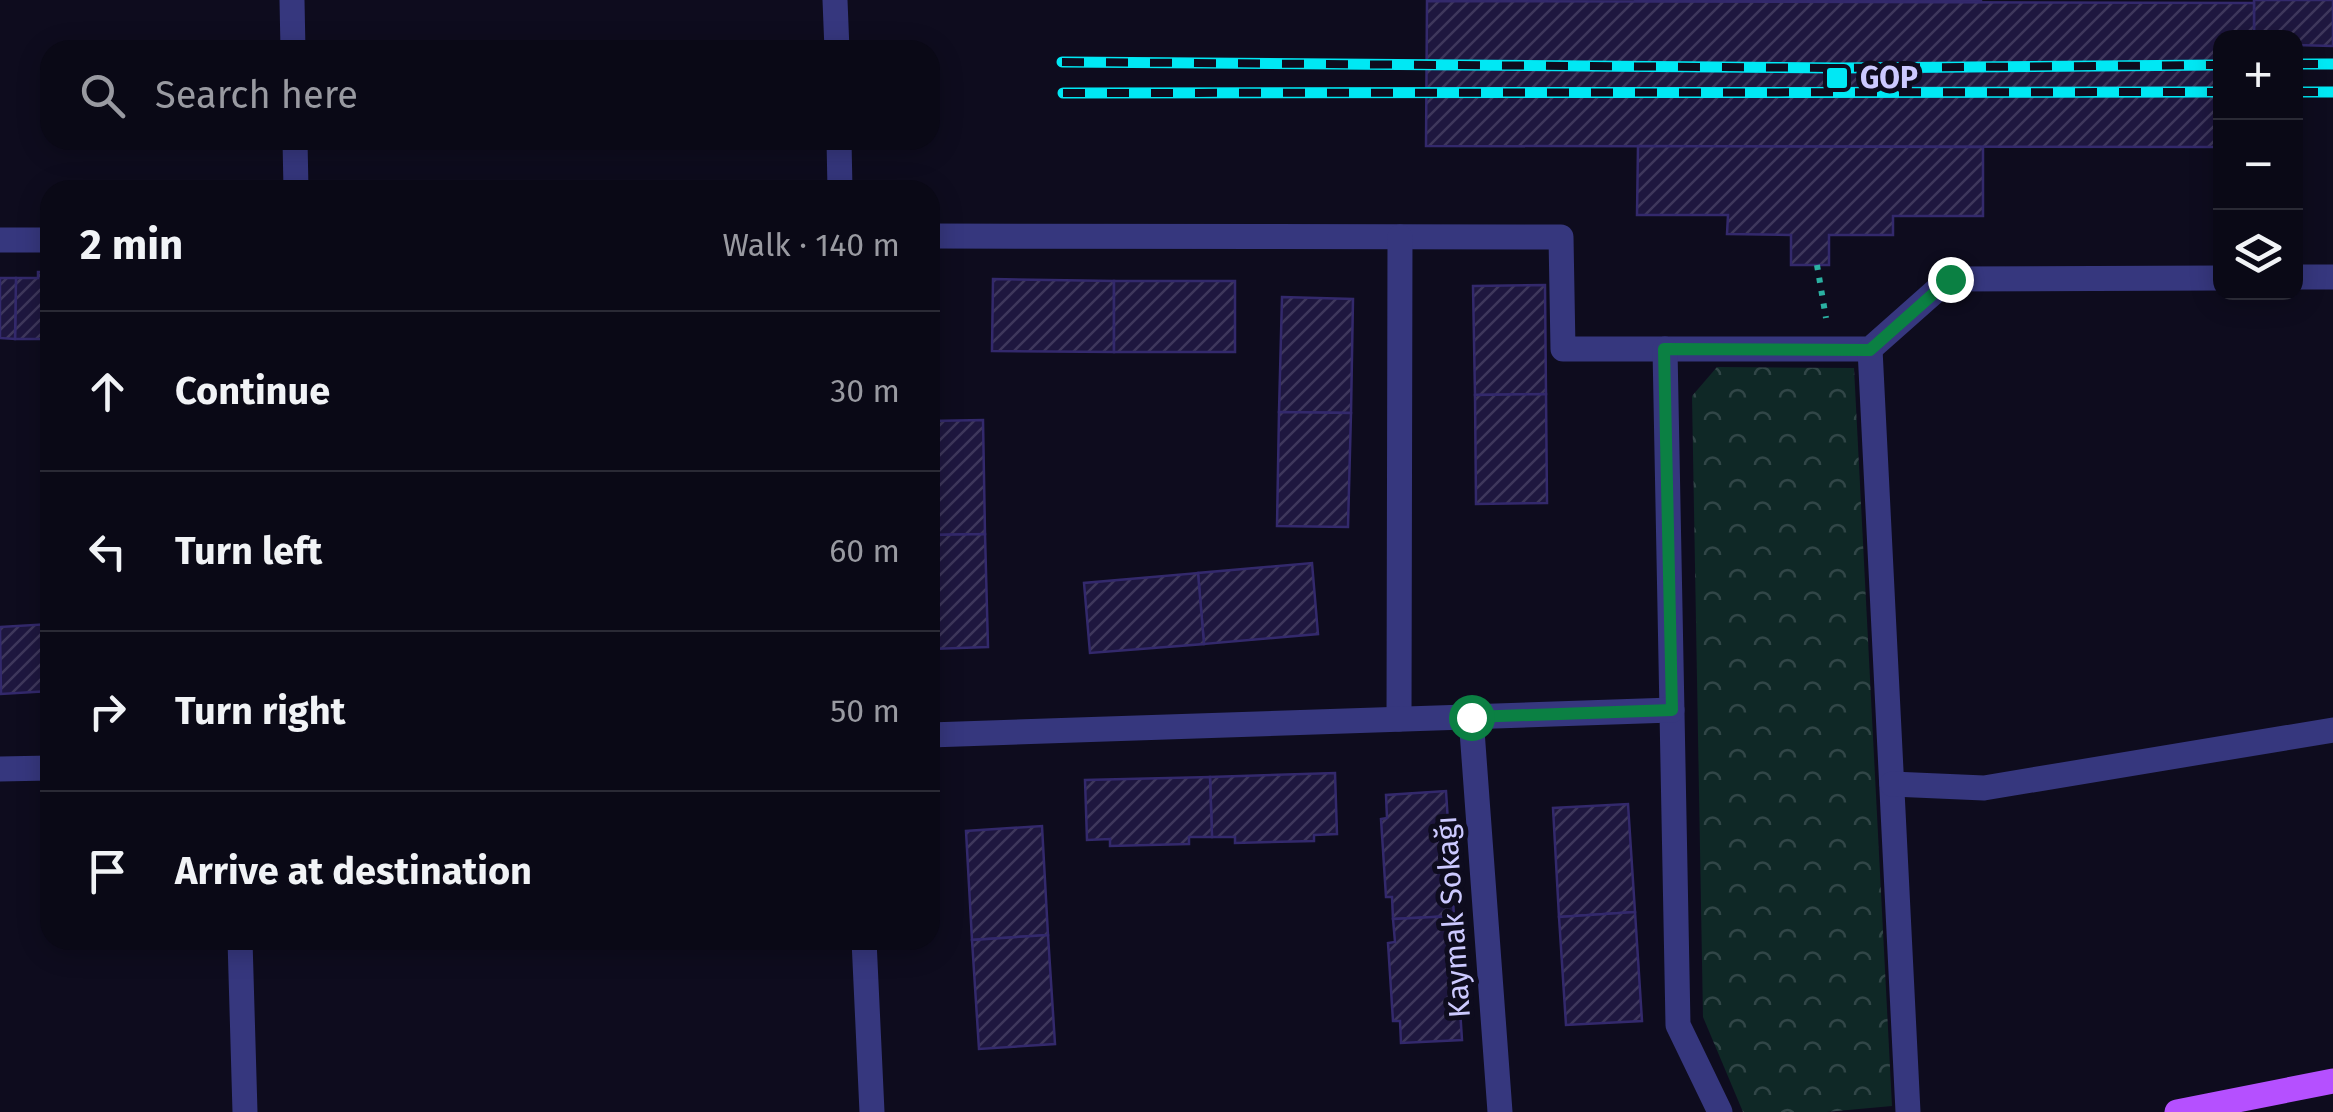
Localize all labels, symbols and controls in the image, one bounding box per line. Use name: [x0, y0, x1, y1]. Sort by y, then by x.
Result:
map controls: [2213, 30, 2303, 300]
button: +: [2213, 30, 2303, 120]
search box: [40, 40, 940, 150]
place label: GOP: [1860, 60, 1918, 96]
marker: GOP: [1824, 65, 1850, 91]
icon: search: [75, 68, 130, 123]
text: Search here: [155, 72, 358, 118]
button: −: [2213, 120, 2303, 210]
button: layers: [2213, 210, 2303, 300]
text: 2 min: [80, 220, 183, 270]
text: Walk · 140 m: [722, 226, 900, 264]
route end: [1928, 257, 1974, 303]
icon: ahead: [80, 364, 135, 419]
text: Continue: [175, 368, 330, 414]
text: 30 m: [830, 372, 900, 410]
icon: left: [80, 524, 135, 579]
text: Turn left: [175, 528, 322, 574]
text: 60 m: [829, 532, 900, 570]
icon: right: [80, 684, 135, 739]
text: Turn right: [175, 688, 345, 734]
text: 50 m: [830, 692, 900, 730]
route start: [1449, 695, 1495, 741]
street label: Kaymak Sokağı: [1428, 815, 1478, 1019]
icon: arrive: [80, 844, 135, 899]
text: Arrive at destination: [175, 848, 532, 894]

